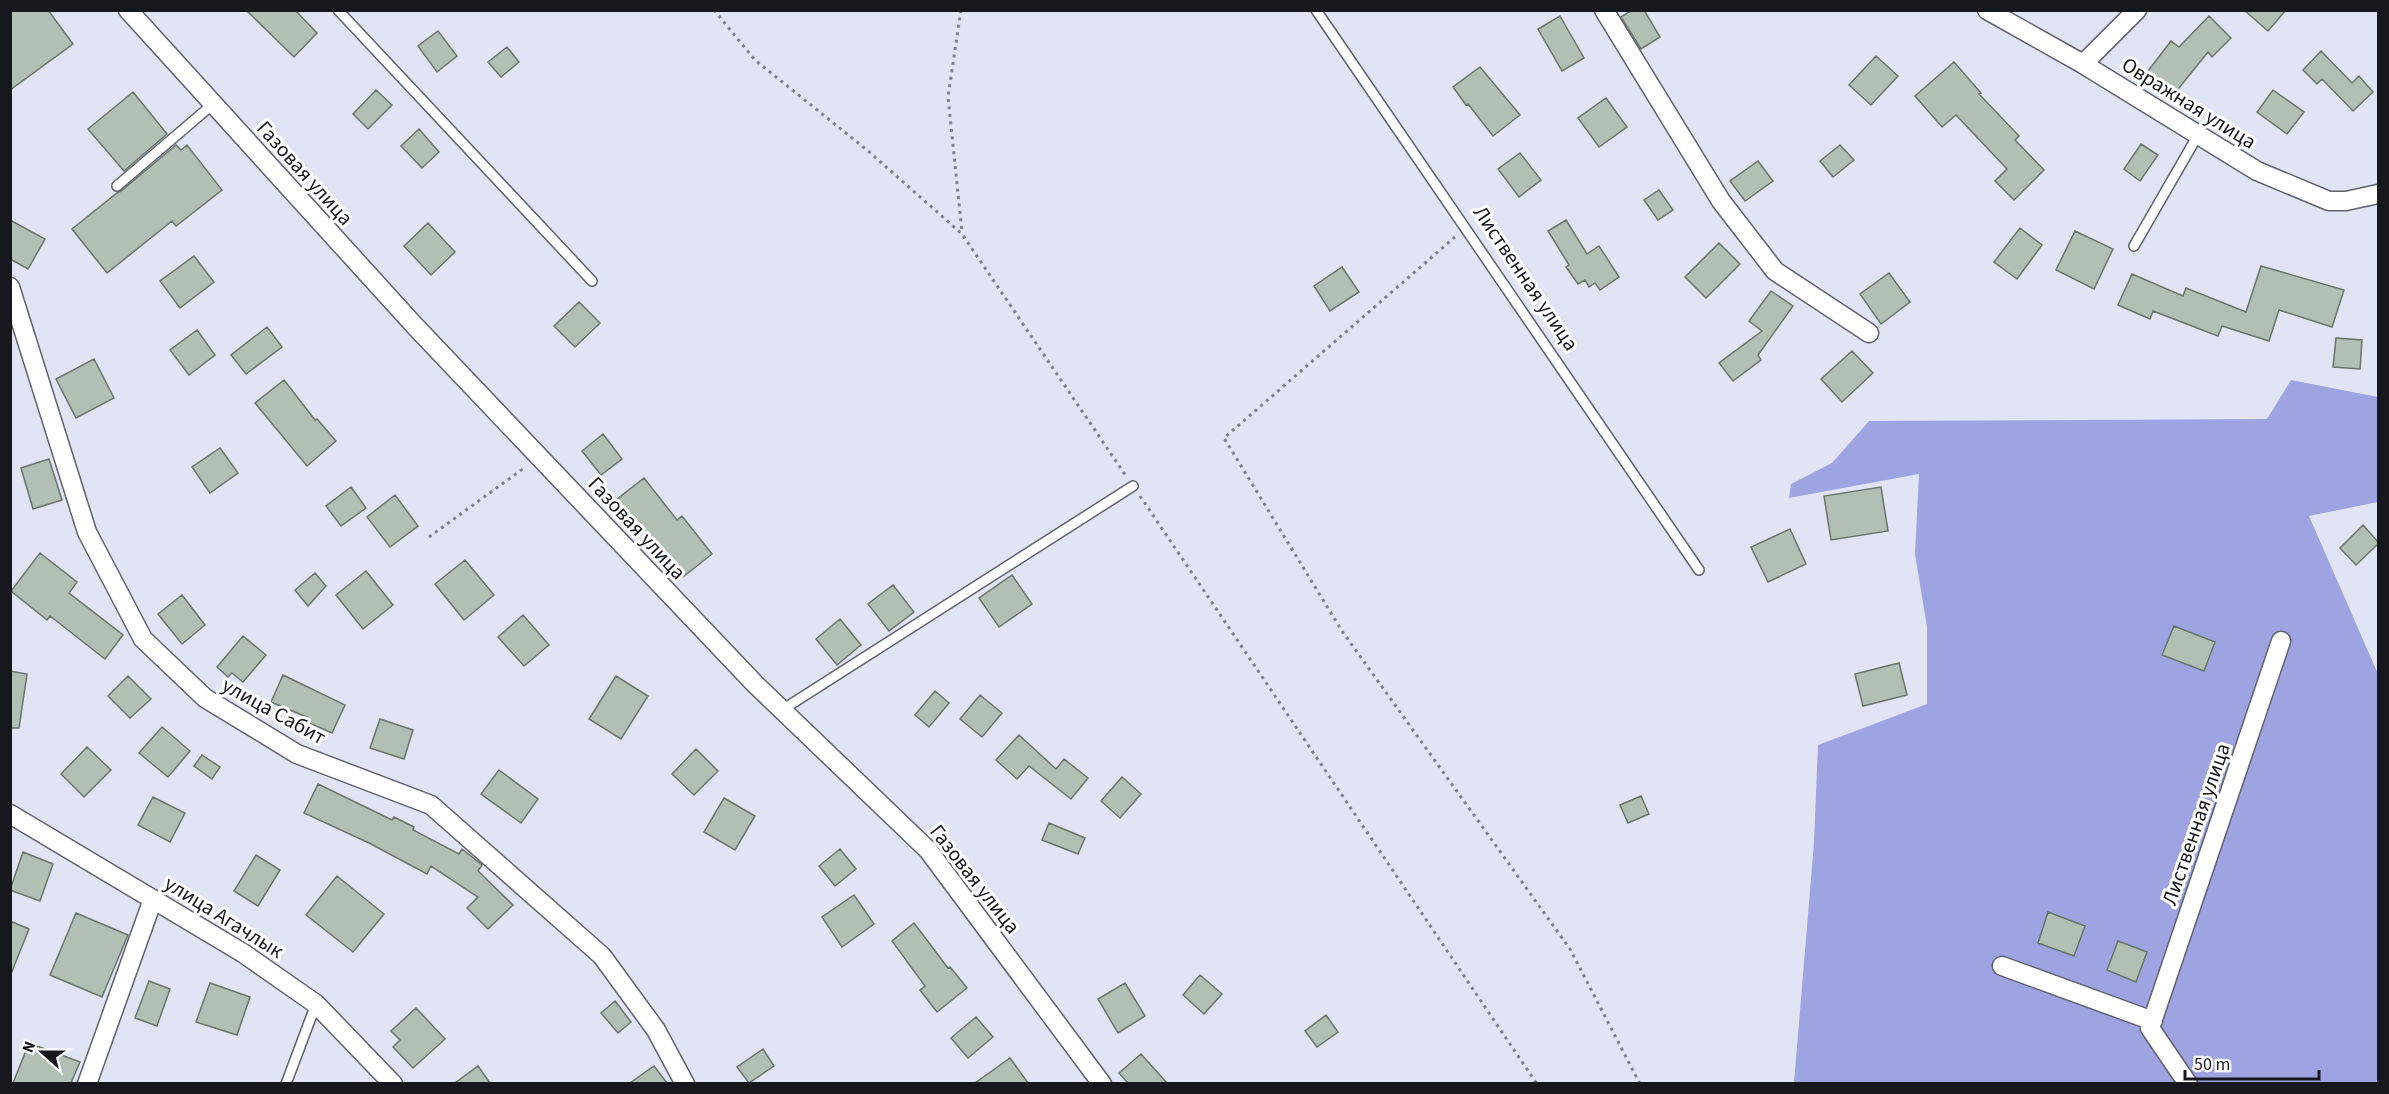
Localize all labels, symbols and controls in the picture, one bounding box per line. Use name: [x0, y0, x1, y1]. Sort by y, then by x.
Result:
street label: Овражная улица: [2116, 50, 2262, 156]
street label: Газовая улица: [250, 114, 360, 232]
street label: Лиственная улица: [1466, 199, 1586, 357]
street label: Газовая улица: [581, 470, 693, 586]
street label: улица Сабит: [217, 670, 332, 752]
street label: Лиственная улица: [2154, 739, 2238, 909]
street label: Газовая улица: [923, 818, 1027, 940]
street label: улица Агачлык: [159, 868, 290, 966]
north arrow: [12, 1022, 72, 1082]
text: N: [17, 1038, 41, 1056]
scale bar: [2185, 1043, 2318, 1081]
text: 50 m: [2194, 1052, 2230, 1077]

